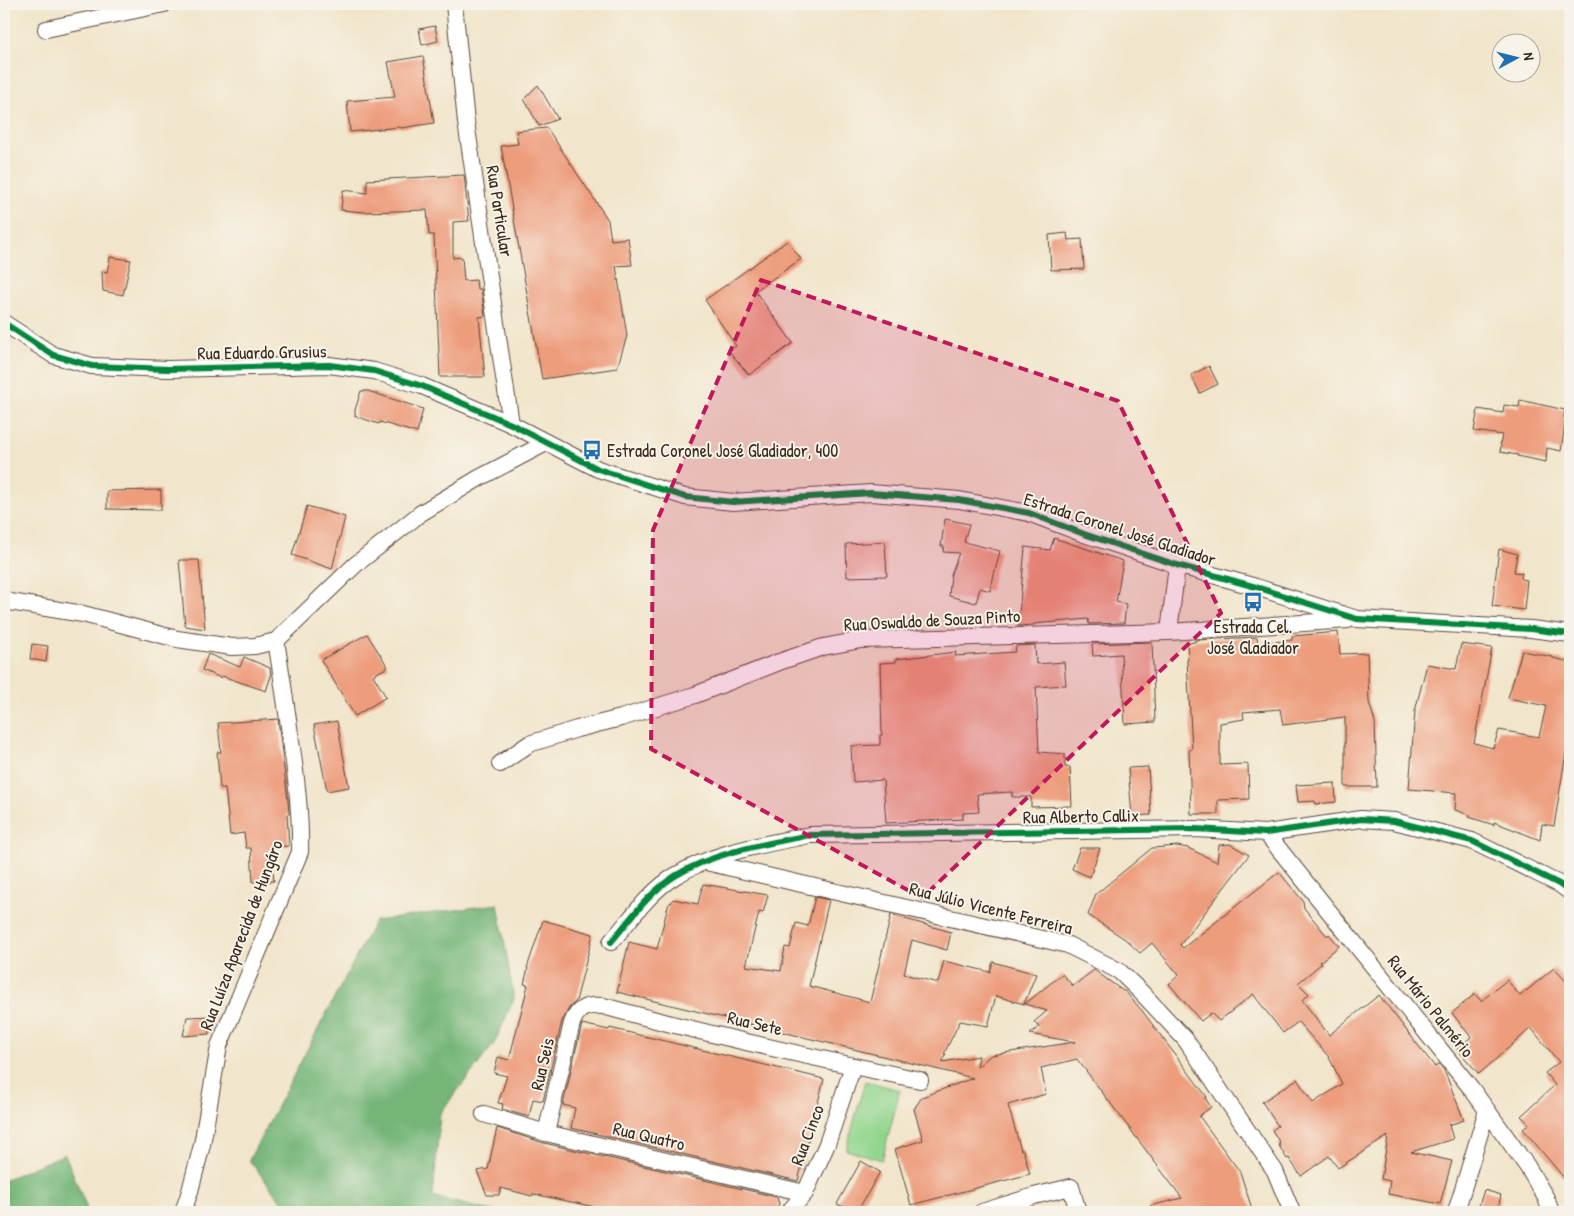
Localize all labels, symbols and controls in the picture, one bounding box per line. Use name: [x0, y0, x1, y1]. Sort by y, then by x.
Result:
north arrow: [1492, 32, 1542, 82]
text: N: [1520, 51, 1539, 62]
street label: Rua Particular: [480, 163, 520, 259]
street label: Rua Eduardo Grusius: [197, 338, 327, 366]
place label: Estrada Coronel José Gladiador, 400: [607, 438, 838, 463]
bus stop icon: Estrada Coronel José Gladiador, 400: [581, 439, 603, 461]
street label: Estrada Coronel José Gladiador: [1021, 486, 1219, 572]
bus stop icon: Estrada Cel. José Gladiador: [1242, 591, 1264, 613]
street label: Rua Oswaldo de Souza Pinto: [843, 603, 1021, 637]
place label: Estrada Cel. José Gladiador: [1207, 614, 1299, 660]
street label: Rua Alberto Callix: [1023, 802, 1139, 830]
street label: Rua Luíza Aparecida de Hungáro: [193, 836, 289, 1034]
street label: Rua Júlio Vicente Ferreira: [907, 876, 1075, 940]
street label: Rua Mário Palmério: [1382, 950, 1480, 1062]
street label: Rua Sete: [725, 1005, 785, 1041]
street label: Rua Seis: [524, 1035, 560, 1093]
street label: Rua Cinco: [784, 1101, 830, 1169]
street label: Rua Quatro: [611, 1116, 687, 1156]

